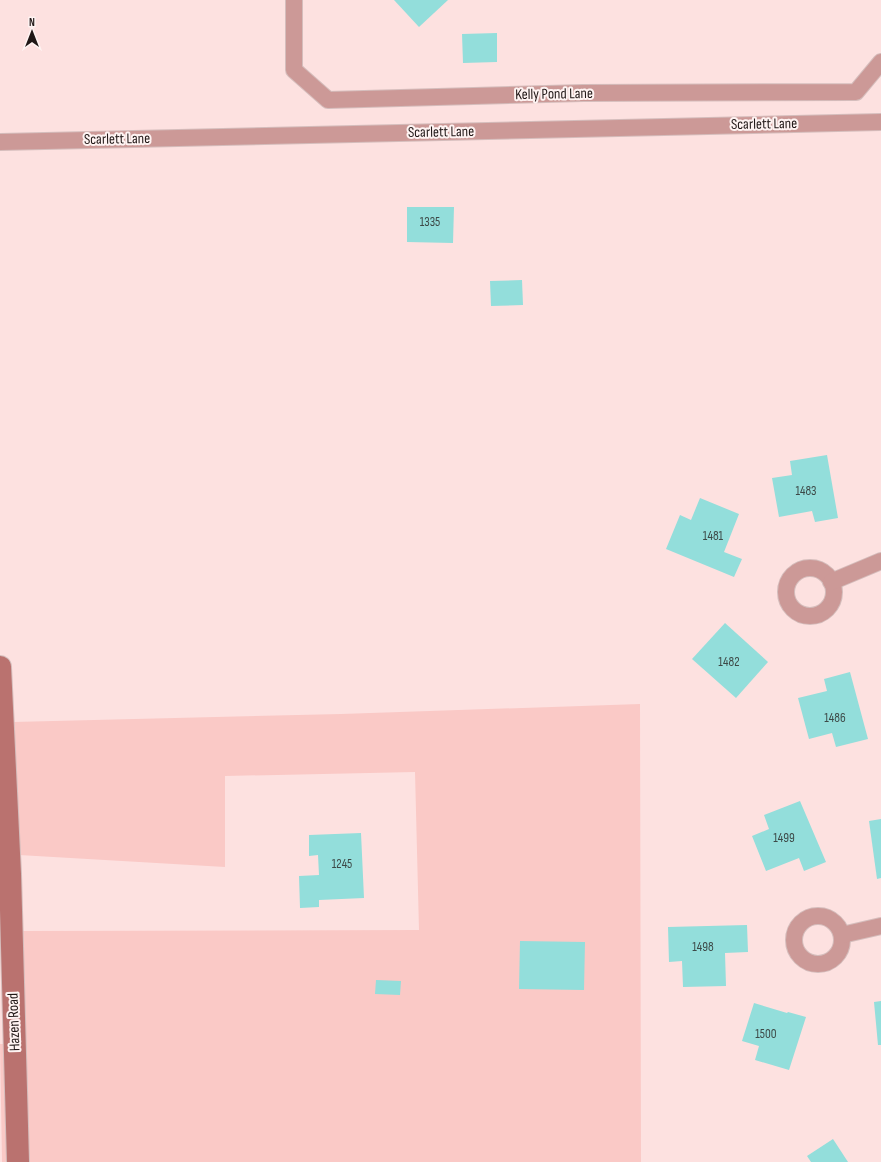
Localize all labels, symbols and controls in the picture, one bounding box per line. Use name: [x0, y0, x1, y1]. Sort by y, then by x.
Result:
north arrow: [12, 12, 52, 52]
text: N: [29, 16, 35, 29]
street label: Kelly Pond Lane: [515, 84, 593, 104]
street label: Scarlett Lane: [731, 114, 797, 134]
street label: Scarlett Lane: [408, 122, 474, 142]
street label: Scarlett Lane: [84, 129, 150, 149]
house number: 1335: [420, 214, 440, 230]
house number: 1483: [795, 483, 817, 499]
house number: 1481: [703, 528, 724, 544]
house number: 1482: [718, 654, 740, 670]
house number: 1486: [824, 710, 846, 726]
house number: 1499: [773, 830, 795, 846]
house number: 1245: [332, 856, 352, 872]
house number: 1498: [692, 939, 714, 955]
street label: Hazen Road: [3, 992, 25, 1052]
house number: 1500: [755, 1026, 777, 1042]

